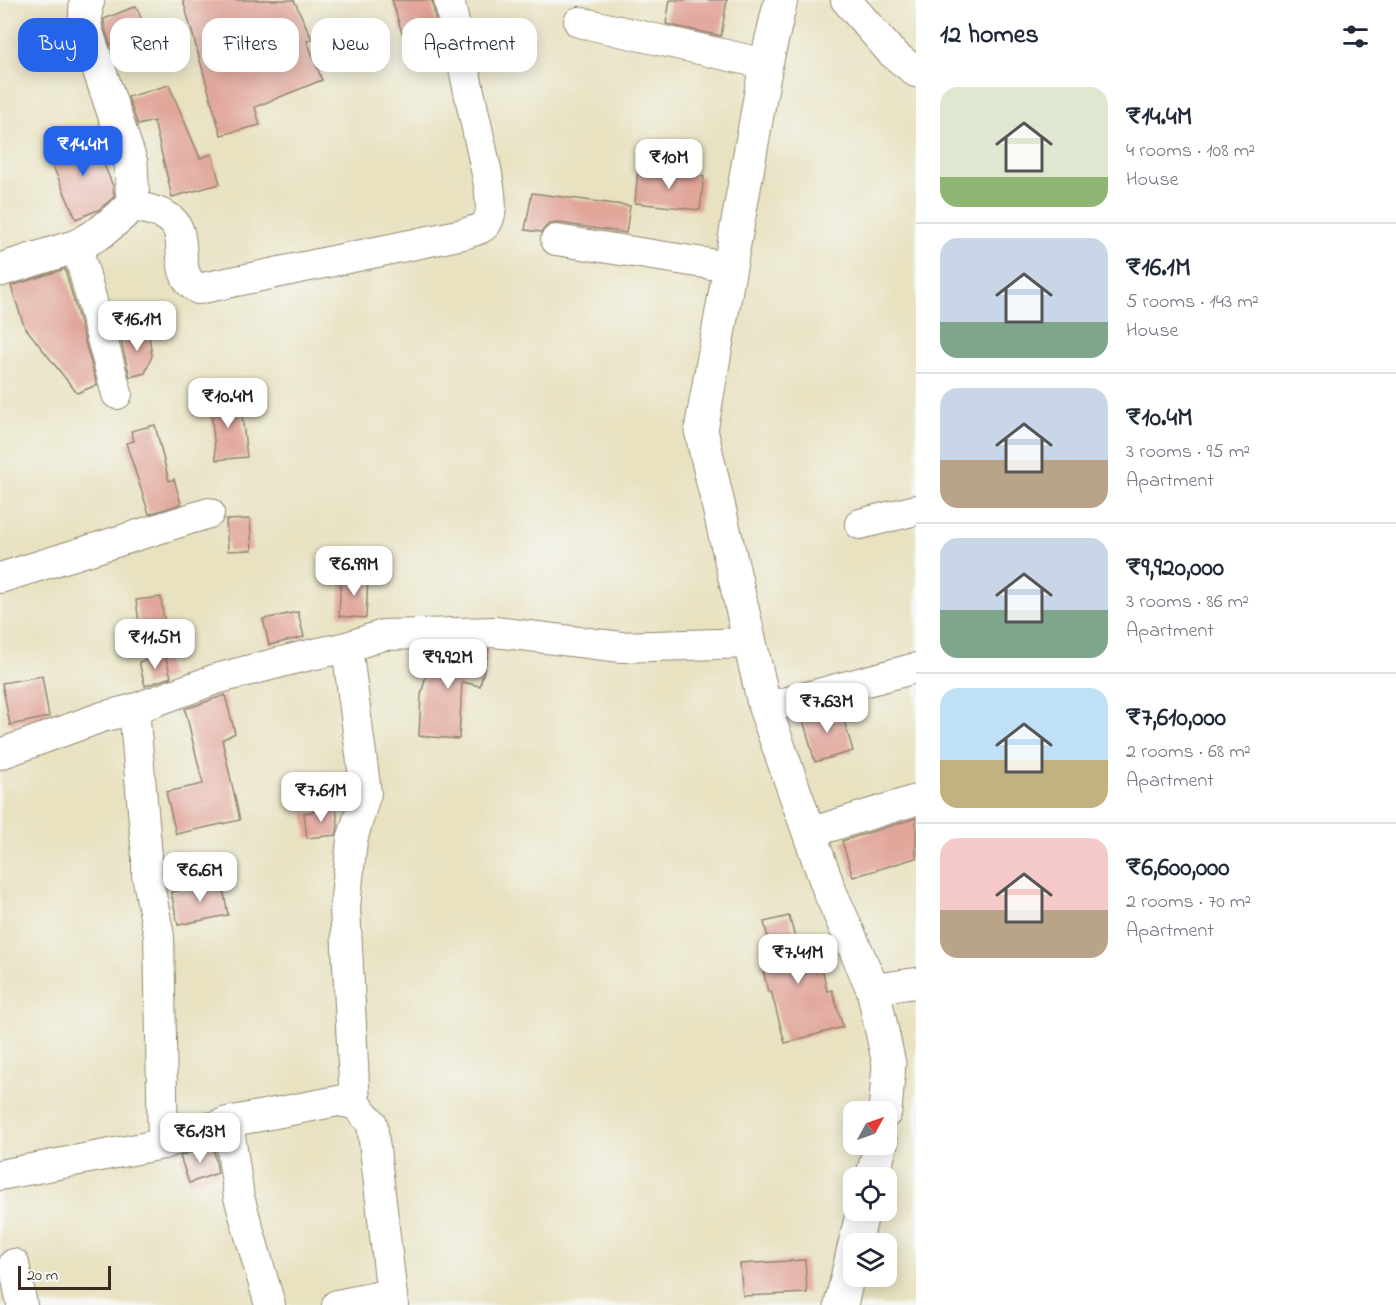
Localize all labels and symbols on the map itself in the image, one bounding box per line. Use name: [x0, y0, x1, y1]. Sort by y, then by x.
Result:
pin: ₹14.4M: [34, 126, 132, 177]
pin: ₹10M: [633, 139, 705, 190]
pin: ₹16.1M: [88, 301, 186, 352]
pin: ₹10.4M: [179, 378, 277, 429]
pin: ₹6.99M: [305, 546, 403, 597]
pin: ₹11.5M: [106, 619, 204, 670]
pin: ₹9.92M: [399, 639, 497, 690]
pin: ₹7.63M: [778, 683, 876, 734]
pin: ₹7.61M: [272, 772, 370, 823]
pin: ₹6.6M: [158, 852, 242, 903]
pin: ₹7.41M: [749, 934, 847, 985]
north arrow: [843, 1101, 897, 1155]
pin: ₹6.13M: [151, 1113, 249, 1164]
scale bar: [18, 1263, 111, 1290]

